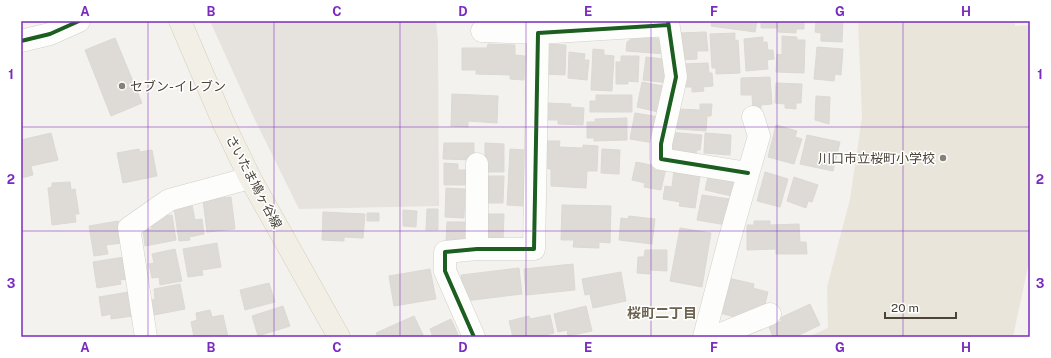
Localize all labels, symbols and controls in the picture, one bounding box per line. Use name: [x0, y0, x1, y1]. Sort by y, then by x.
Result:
text: A: [80, 4, 90, 19]
text: B: [207, 4, 216, 19]
text: C: [332, 4, 342, 19]
text: D: [458, 4, 468, 19]
text: E: [584, 4, 592, 19]
text: F: [710, 4, 718, 19]
text: G: [835, 4, 845, 19]
text: H: [961, 4, 971, 19]
text: 1: [8, 67, 14, 82]
text: 1: [1037, 67, 1043, 82]
place label: セブン-イレブン: [130, 79, 226, 94]
marker: セブン-イレブン: [117, 81, 127, 91]
street label: さいたま鳩ヶ谷線: [223, 133, 285, 231]
place label: 川口市立桜町小学校: [818, 151, 935, 166]
marker: 川口市立桜町小学校: [938, 153, 948, 163]
text: 2: [7, 172, 15, 187]
text: 2: [1036, 172, 1044, 187]
text: 3: [7, 276, 16, 291]
text: 3: [1036, 276, 1045, 291]
scale bar: [885, 294, 956, 320]
text: 20 m: [891, 301, 919, 315]
district label: 桜町二丁目: [627, 305, 697, 321]
text: A: [80, 340, 90, 355]
text: B: [207, 340, 216, 355]
text: C: [332, 340, 342, 355]
text: D: [458, 340, 468, 355]
text: E: [584, 340, 592, 355]
text: F: [710, 340, 718, 355]
text: G: [835, 340, 845, 355]
text: H: [961, 340, 971, 355]

